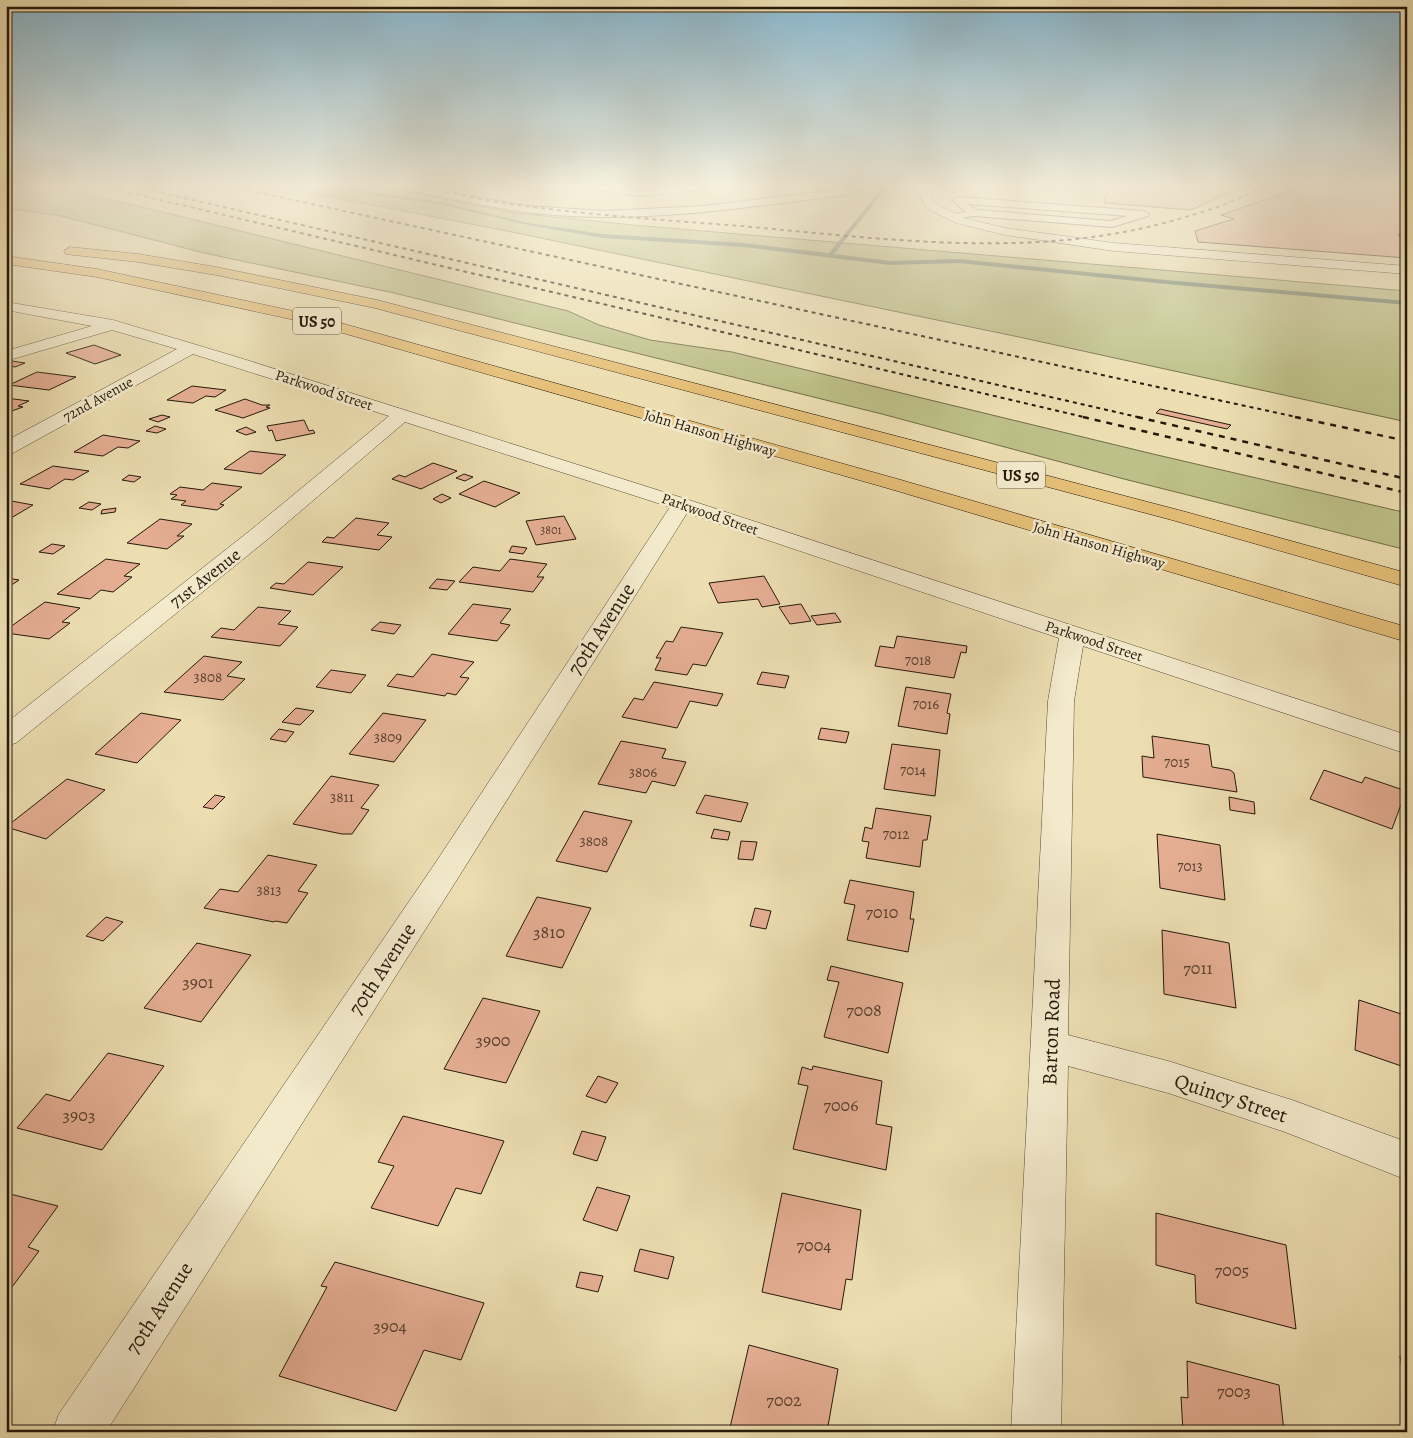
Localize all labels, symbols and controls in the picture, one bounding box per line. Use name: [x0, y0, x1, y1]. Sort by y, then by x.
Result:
road number: US 50: [293, 308, 341, 334]
street label: Parkwood Street: [273, 365, 375, 415]
street label: 72nd Avenue: [59, 371, 137, 426]
street label: John Hanson Highway: [642, 405, 779, 461]
road number: US 50: [997, 462, 1045, 488]
street label: Parkwood Street: [659, 488, 761, 540]
street label: John Hanson Highway: [1031, 517, 1168, 573]
house number: 3801: [540, 522, 562, 538]
street label: 71st Avenue: [164, 543, 246, 613]
street label: 70th Avenue: [561, 577, 641, 681]
street label: Parkwood Street: [1043, 616, 1145, 666]
house number: 7018: [905, 650, 931, 670]
house number: 3808: [194, 667, 222, 687]
house number: 7016: [913, 694, 939, 714]
house number: 3809: [374, 727, 402, 747]
house number: 7015: [1164, 752, 1190, 772]
house number: 7014: [900, 760, 926, 780]
house number: 3806: [629, 762, 657, 782]
house number: 3811: [330, 787, 354, 807]
house number: 7012: [883, 824, 909, 844]
house number: 3808: [580, 831, 608, 851]
house number: 7013: [1177, 856, 1203, 876]
house number: 3813: [257, 880, 281, 900]
house number: 7010: [866, 900, 898, 924]
street label: 70th Avenue: [342, 917, 422, 1021]
house number: 3810: [533, 920, 565, 944]
house number: 7011: [1183, 956, 1213, 980]
house number: 3901: [182, 970, 214, 994]
street label: Barton Road: [1035, 977, 1067, 1086]
house number: 7008: [846, 998, 882, 1022]
house number: 3900: [476, 1028, 510, 1052]
street label: Quincy Street: [1171, 1067, 1291, 1129]
house number: 7006: [823, 1093, 859, 1117]
house number: 3903: [63, 1103, 95, 1127]
house number: 7004: [797, 1233, 831, 1257]
street label: 70th Avenue: [119, 1256, 199, 1360]
house number: 7005: [1215, 1258, 1249, 1282]
house number: 3904: [373, 1314, 407, 1338]
house number: 7003: [1217, 1379, 1251, 1403]
house number: 7002: [766, 1388, 802, 1412]

